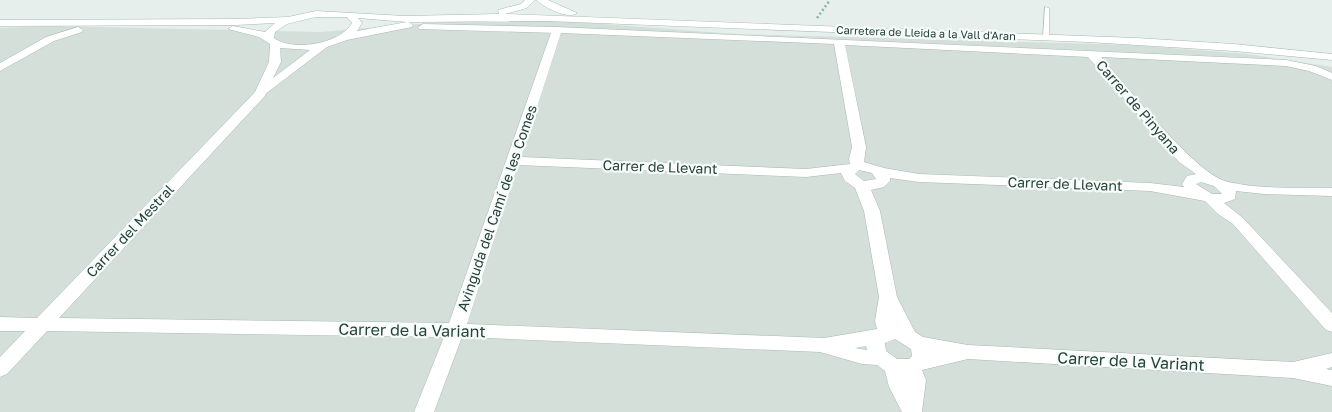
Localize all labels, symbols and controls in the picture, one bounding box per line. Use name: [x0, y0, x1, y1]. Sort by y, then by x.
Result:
street label: Carretera de Lleida a la Vall d'Aran: [836, 23, 1016, 42]
street label: Carrer de Pinyana: [1093, 56, 1184, 157]
street label: Avinguda del Camí de les Comes: [453, 102, 540, 313]
street label: Carrer de Llevant: [602, 156, 718, 177]
street label: Carrer de Llevant: [1007, 173, 1123, 194]
street label: Carrer del Mestral: [82, 181, 177, 281]
street label: Carrer de la Variant: [338, 319, 486, 341]
street label: Carrer de la Variant: [1057, 347, 1205, 375]

